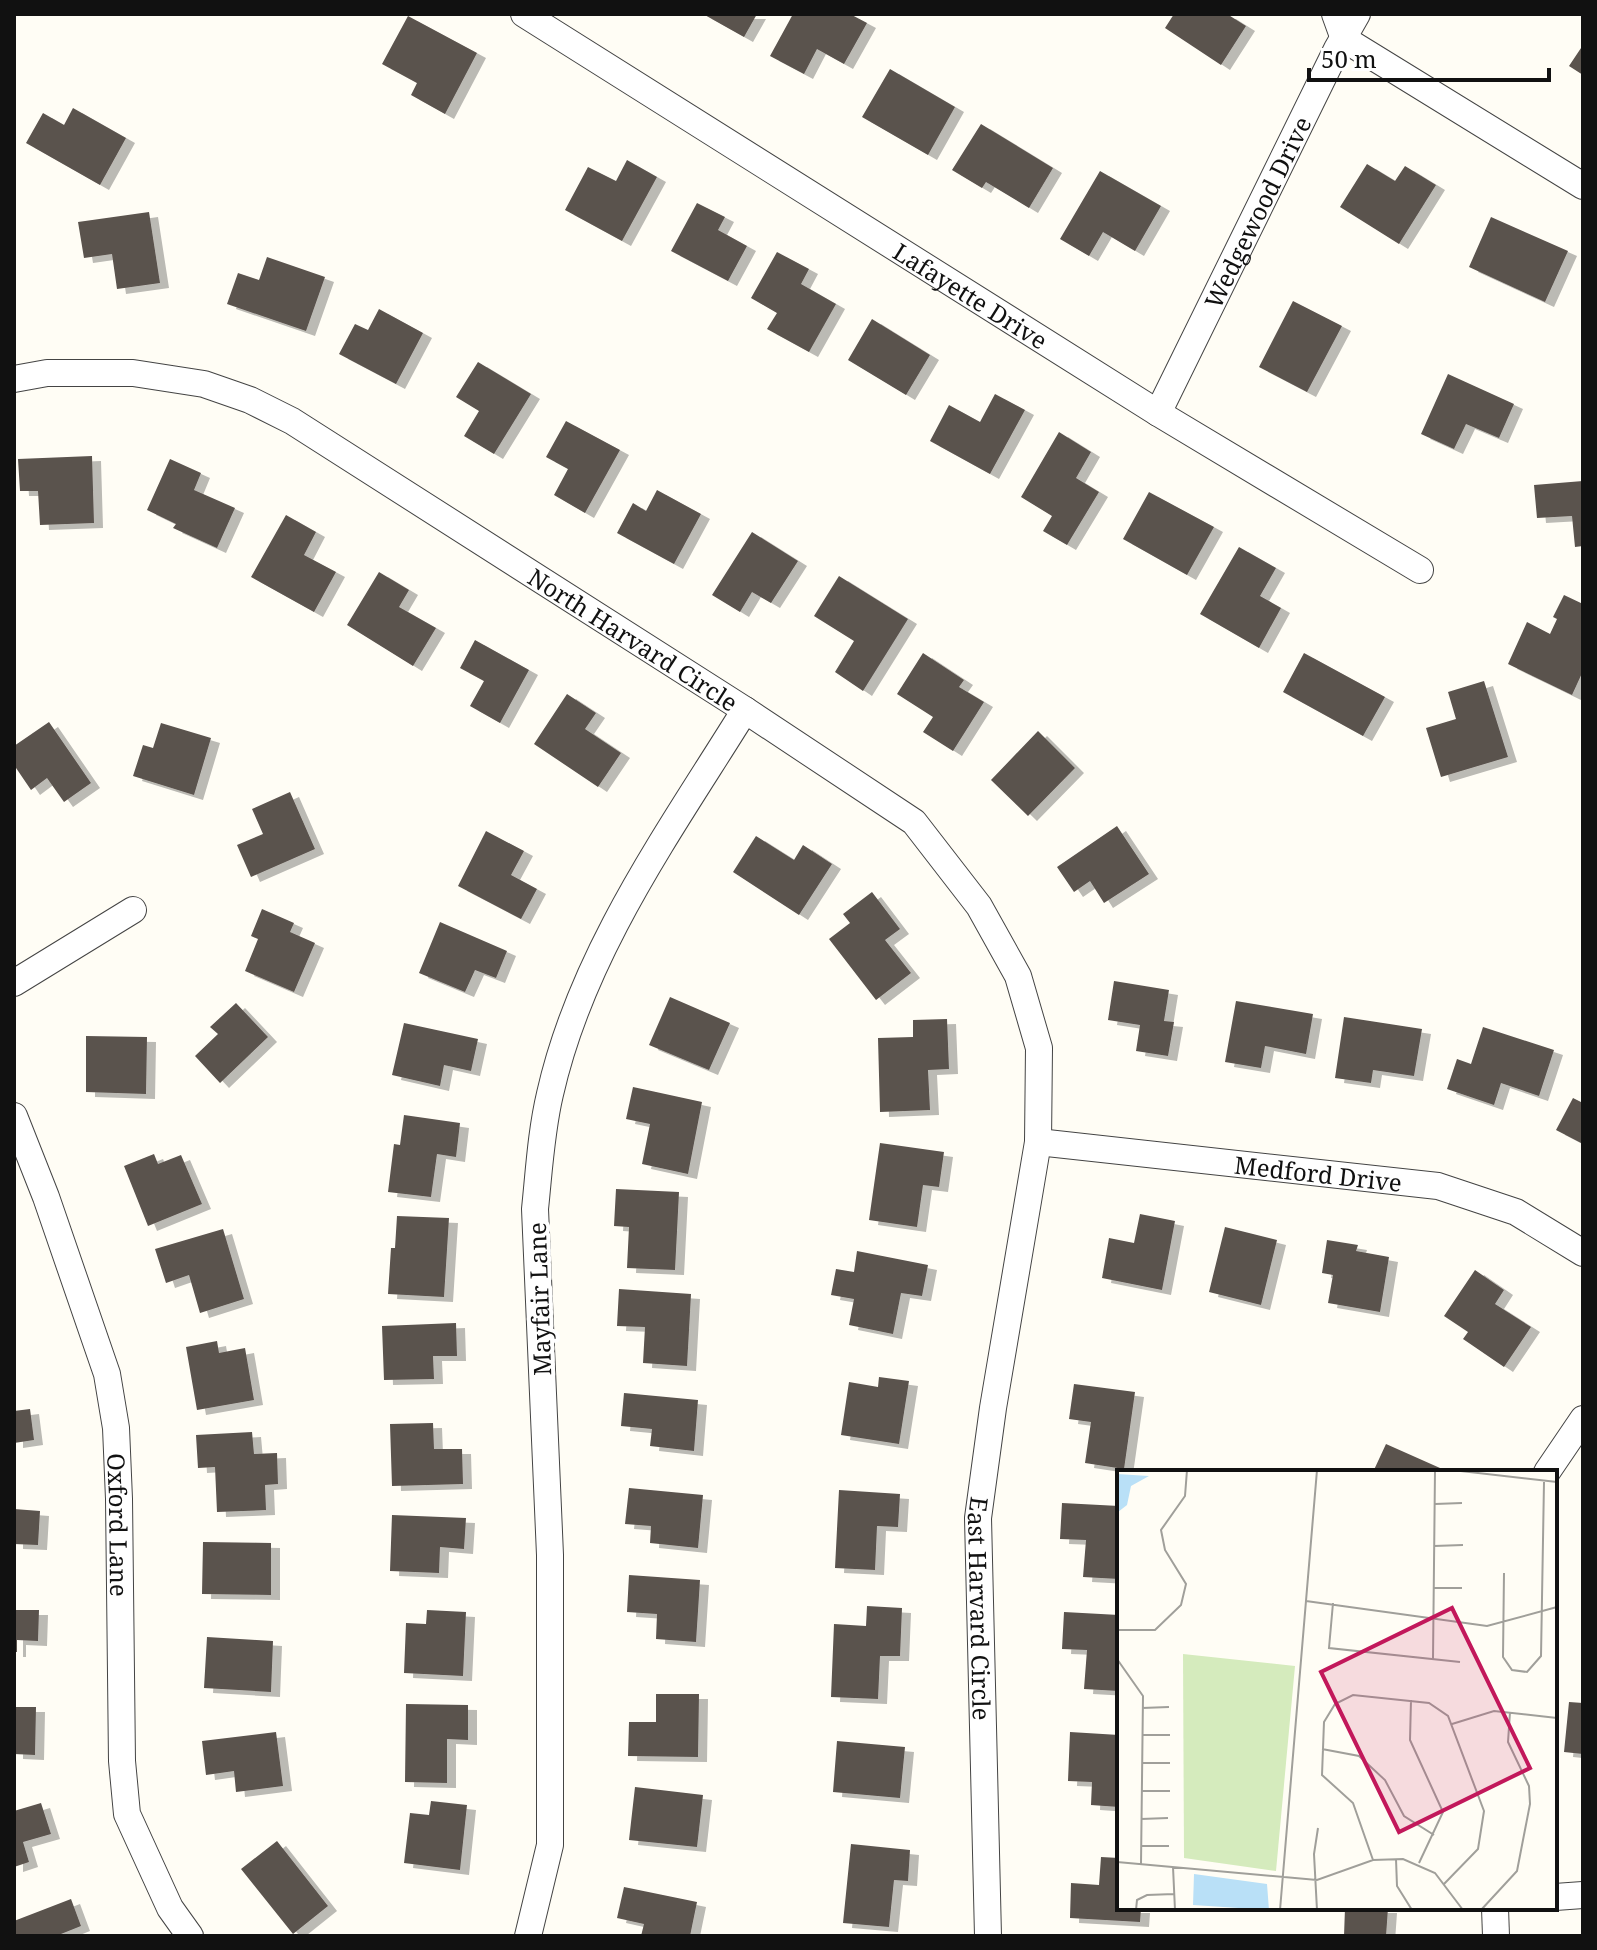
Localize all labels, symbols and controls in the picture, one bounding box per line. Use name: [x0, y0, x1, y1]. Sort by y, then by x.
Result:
scale bar: [1309, 32, 1549, 82]
text: 50 m: [1321, 42, 1377, 75]
street label: Wedgewood Drive: [1196, 111, 1318, 313]
street label: Lafayette Drive: [888, 234, 1054, 356]
street label: North Harvard Circle: [522, 560, 745, 718]
street label: Medford Drive: [1233, 1147, 1404, 1198]
street label: Mayfair Lane: [520, 1222, 558, 1376]
street label: Oxford Lane: [101, 1452, 137, 1597]
inset map: [1117, 1470, 1557, 1910]
street label: East Harvard Circle: [961, 1495, 999, 1721]

